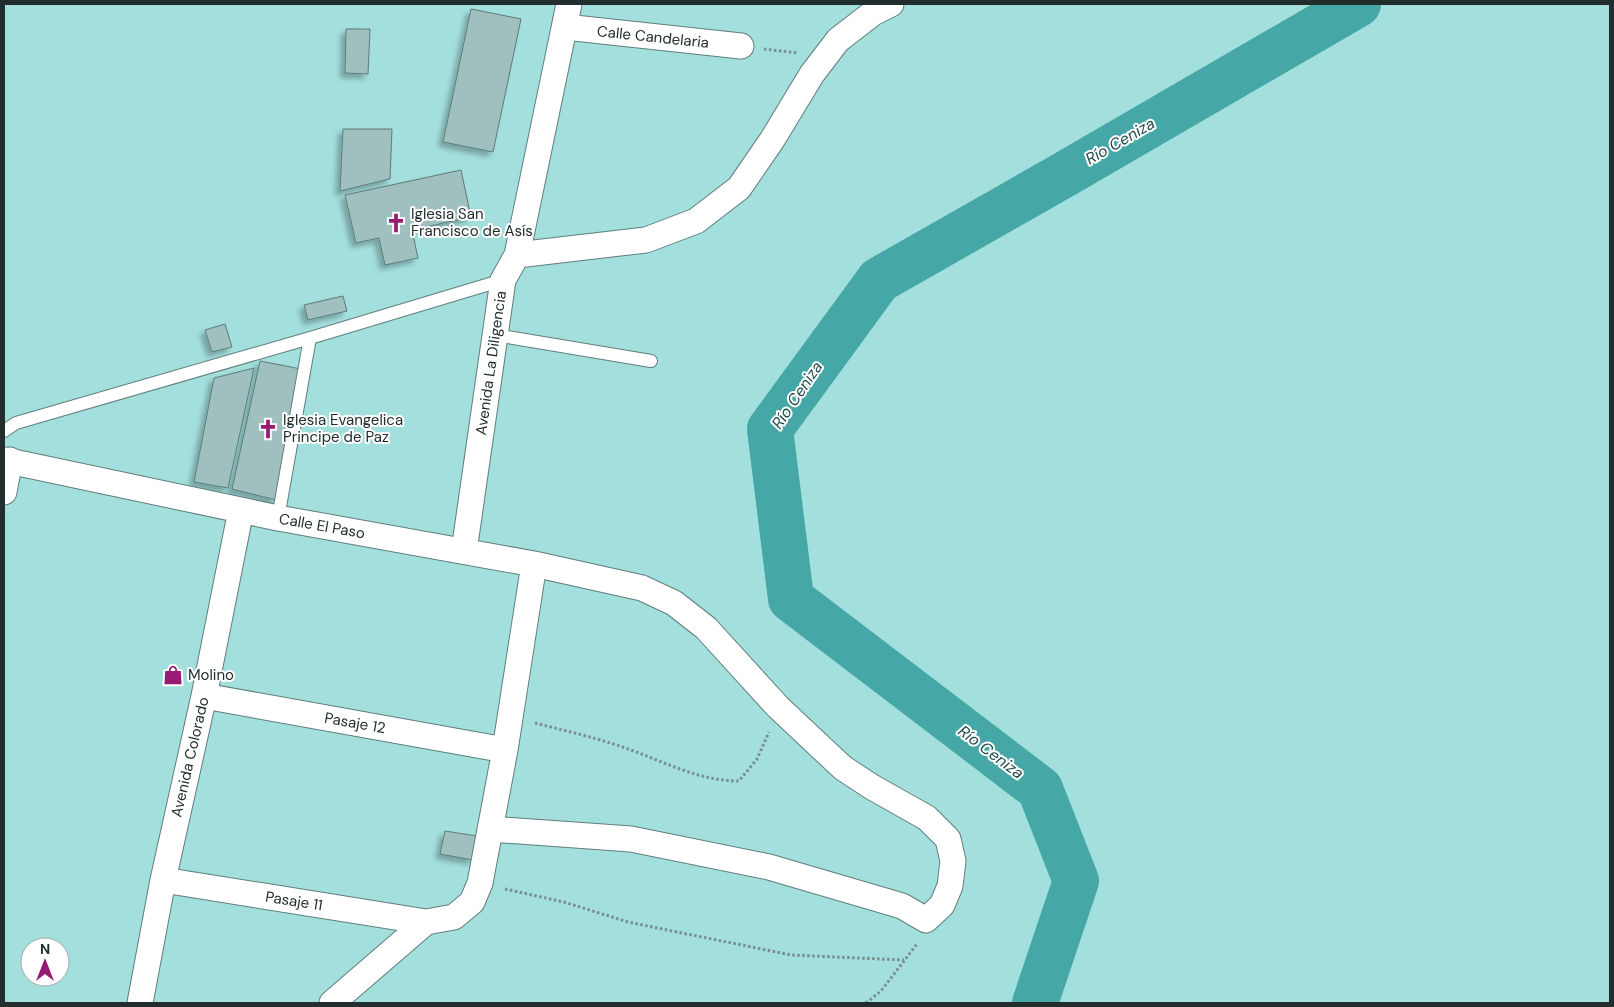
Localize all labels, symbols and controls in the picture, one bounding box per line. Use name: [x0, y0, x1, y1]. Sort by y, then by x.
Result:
street label: Calle Candelaria: [596, 21, 710, 53]
water label: Río Ceniza: [1081, 113, 1159, 169]
place label: Iglesia San Francisco de Asís: [411, 204, 533, 241]
church icon: Iglesia San Francisco de Asís: [385, 212, 407, 234]
street label: Avenida La Diligencia: [471, 290, 511, 436]
water label: Río Ceniza: [767, 357, 827, 433]
place label: Iglesia Evangelica Principe de Paz: [283, 410, 403, 447]
church icon: Iglesia Evangelica Principe de Paz: [257, 418, 279, 440]
street label: Calle El Paso: [277, 509, 367, 543]
shop icon: Molino: [162, 664, 184, 686]
place label: Molino: [188, 665, 234, 685]
street label: Avenida Colorado: [166, 695, 214, 819]
street label: Pasaje 12: [323, 708, 387, 738]
water label: Río Ceniza: [954, 720, 1028, 784]
street label: Pasaje 11: [264, 887, 324, 915]
north arrow: [20, 937, 70, 987]
text: N: [40, 940, 50, 958]

